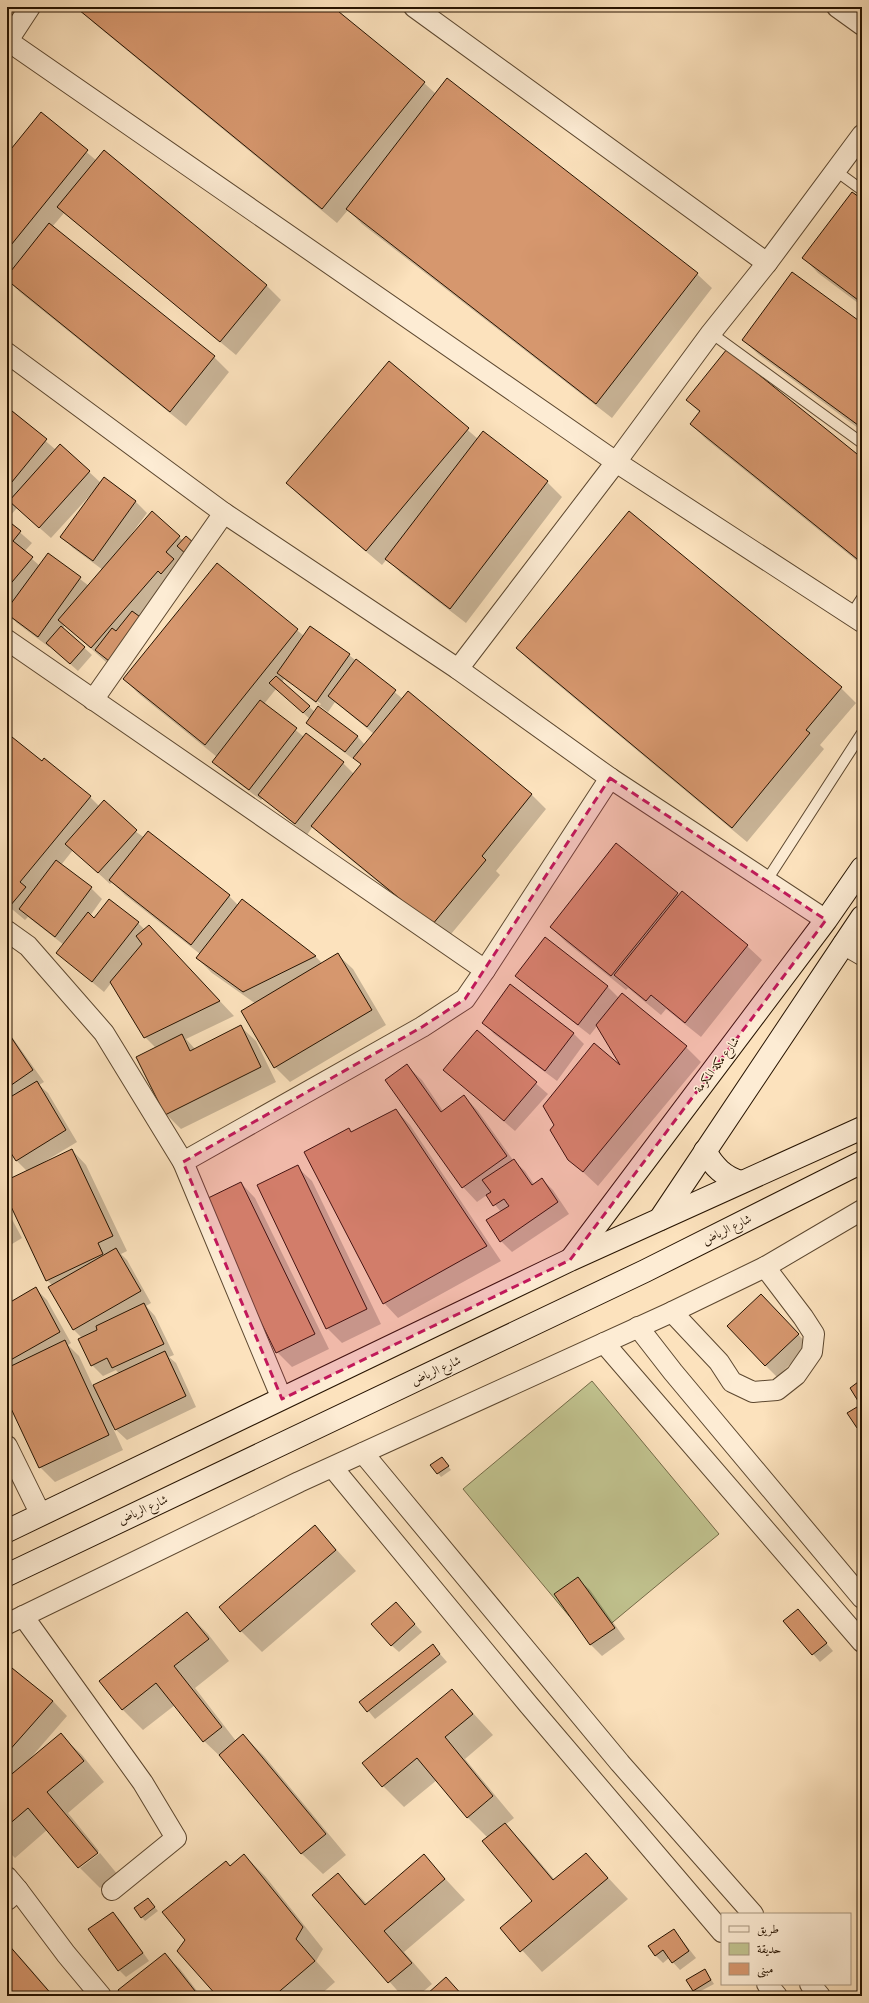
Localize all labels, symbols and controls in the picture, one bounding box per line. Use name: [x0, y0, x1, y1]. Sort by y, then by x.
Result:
street label: شارع مكة المكرمة: [691, 1034, 745, 1098]
street label: شارع الرياض: [700, 1211, 756, 1251]
street label: شارع الرياض: [409, 1353, 465, 1392]
street label: شارع الرياض: [116, 1492, 172, 1531]
legend: [721, 1913, 851, 1985]
text: طريق: [757, 1922, 779, 1937]
text: حديقة: [757, 1942, 781, 1957]
text: مبنى: [757, 1962, 773, 1978]

